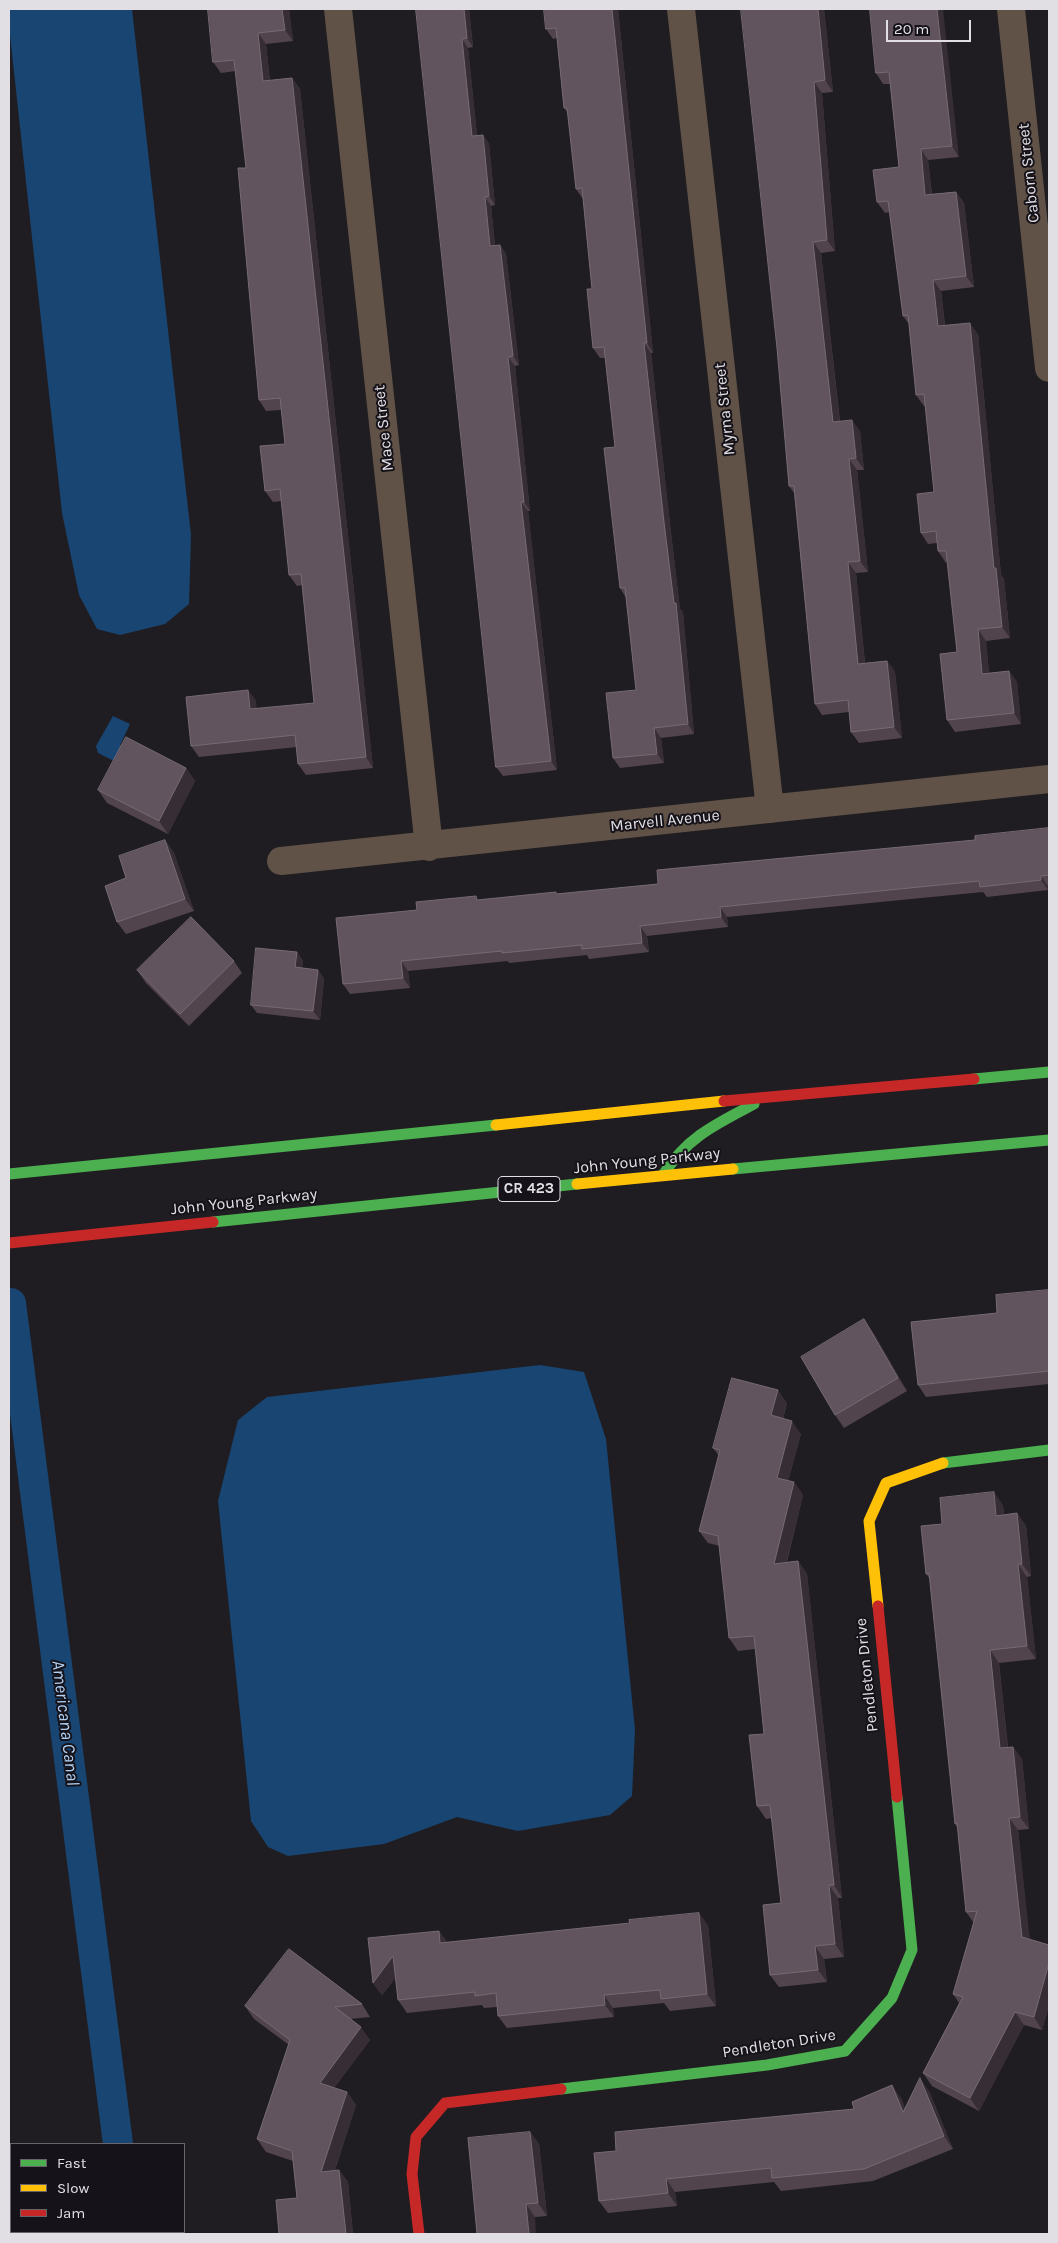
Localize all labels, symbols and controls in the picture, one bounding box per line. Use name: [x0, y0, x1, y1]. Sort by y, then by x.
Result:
scale bar: [888, 10, 973, 42]
text: 20 m: [894, 20, 929, 38]
street label: Caborn Street: [1014, 122, 1044, 224]
street label: Myrna Street: [711, 362, 739, 456]
street label: Mace Street: [370, 384, 398, 472]
street label: Marvell Avenue: [609, 806, 721, 836]
street label: John Young Parkway: [573, 1144, 721, 1178]
road number: CR 423: [498, 1176, 560, 1202]
street label: John Young Parkway: [170, 1185, 318, 1219]
street label: Pendleton Drive: [851, 1617, 883, 1733]
water label: Americana Canal: [47, 1659, 83, 1787]
street label: Pendleton Drive: [721, 2026, 837, 2062]
legend: [10, 2143, 185, 2233]
text: Fast: [57, 2154, 86, 2172]
text: Slow: [57, 2179, 89, 2197]
text: Jam: [57, 2204, 85, 2222]

